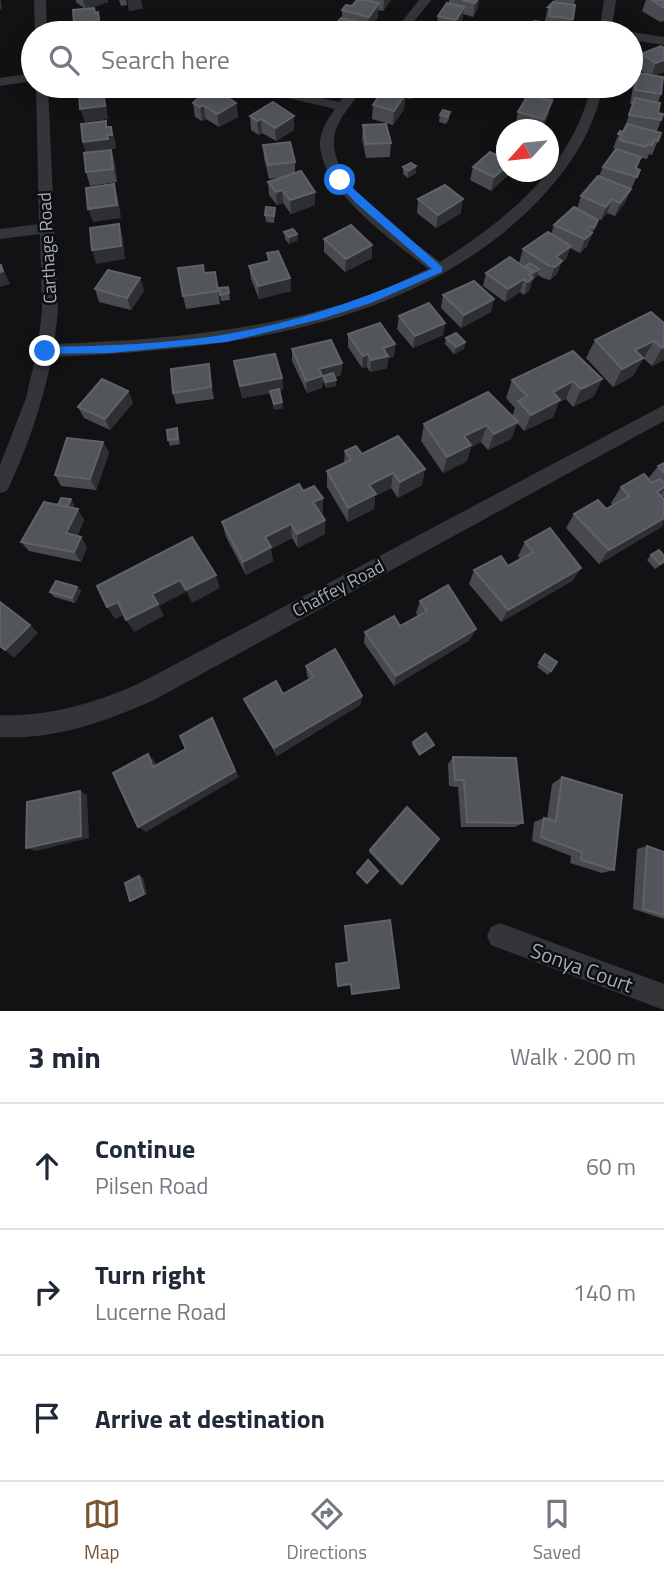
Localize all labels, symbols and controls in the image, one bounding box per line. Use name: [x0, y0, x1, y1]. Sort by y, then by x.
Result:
search box: [21, 21, 643, 98]
text: Search here: [101, 40, 230, 79]
icon: search: [45, 41, 83, 79]
north arrow: [496, 119, 559, 182]
route start: [324, 164, 355, 195]
street label: Carthage Road: [31, 192, 63, 304]
route end: [29, 335, 60, 366]
street label: Chaffey Road: [287, 552, 389, 624]
street label: Sonya Court: [526, 934, 638, 1001]
text: 3 min: [28, 1034, 101, 1080]
text: Walk · 200 m: [510, 1039, 636, 1074]
text: Continue: [95, 1129, 195, 1168]
icon: ahead: [28, 1147, 66, 1185]
text: 60 m: [586, 1149, 636, 1184]
text: Pilsen Road: [95, 1168, 209, 1203]
text: Turn right: [95, 1255, 206, 1294]
icon: right: [28, 1273, 66, 1311]
text: 140 m: [573, 1275, 636, 1310]
text: Lucerne Road: [95, 1294, 226, 1329]
icon: arrive: [28, 1399, 66, 1437]
text: Arrive at destination: [95, 1399, 325, 1438]
tab: Map: [83, 1495, 121, 1566]
tab: Directions: [287, 1495, 367, 1566]
tab: Saved: [533, 1495, 581, 1566]

